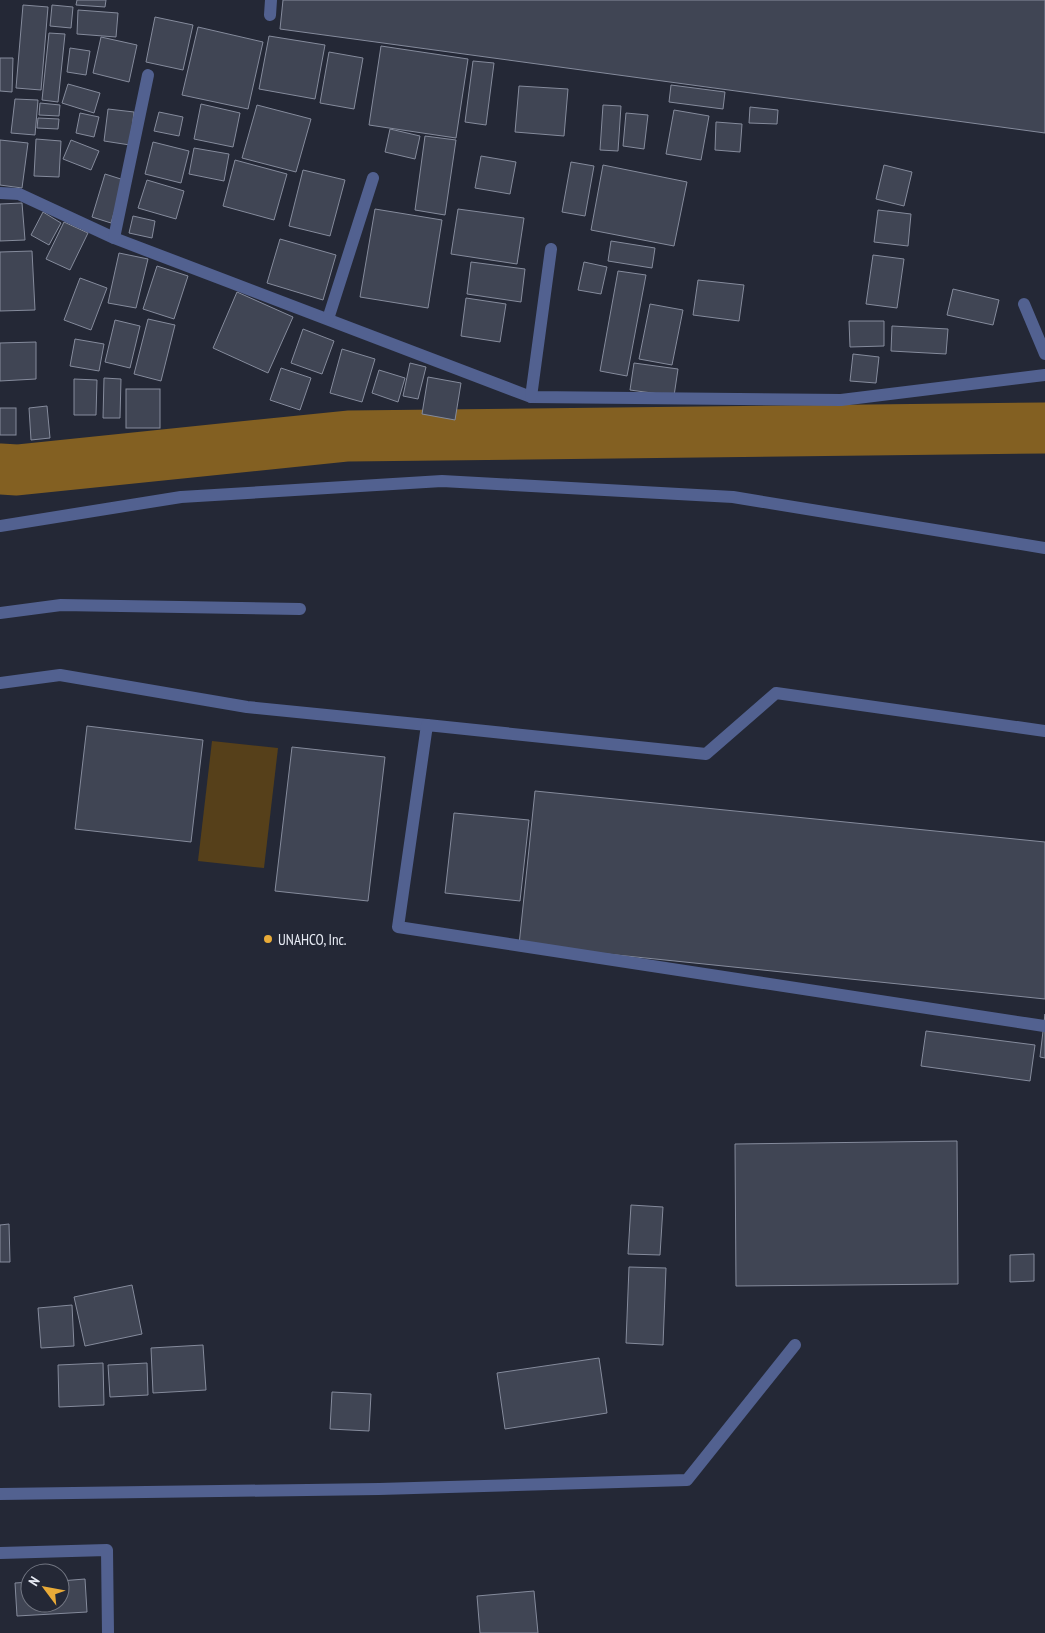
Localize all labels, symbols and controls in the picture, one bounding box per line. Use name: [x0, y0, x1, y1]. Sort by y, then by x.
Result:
place label: UNAHCO, Inc.: [278, 930, 347, 949]
marker: UNAHCO, Inc.: [262, 933, 274, 945]
north arrow: [20, 1563, 70, 1613]
text: N: [24, 1573, 44, 1589]

